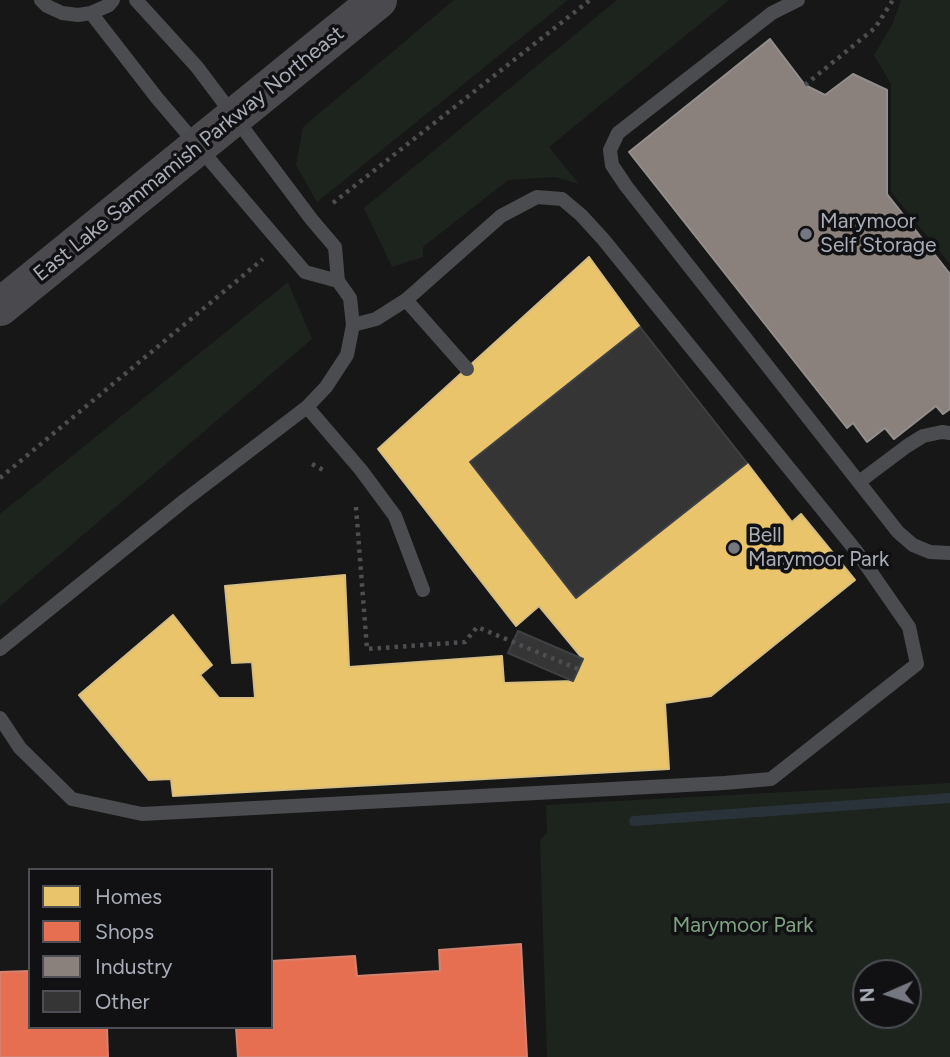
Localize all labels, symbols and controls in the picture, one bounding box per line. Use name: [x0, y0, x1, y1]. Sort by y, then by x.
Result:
street label: East Lake Sammamish Parkway Northeast: [29, 21, 349, 287]
place label: Marymoor Self Storage: [820, 209, 936, 259]
marker: Marymoor Self Storage: [798, 226, 814, 242]
place label: Bell Marymoor Park: [748, 523, 889, 573]
marker: Bell Marymoor Park: [726, 540, 742, 556]
legend: [28, 868, 273, 1029]
text: Homes: [95, 884, 162, 909]
park label: Marymoor Park: [672, 913, 814, 939]
text: Shops: [95, 919, 154, 944]
text: Industry: [95, 954, 172, 979]
north arrow: [852, 959, 922, 1029]
text: N: [856, 987, 879, 1003]
text: Other: [95, 989, 150, 1014]

